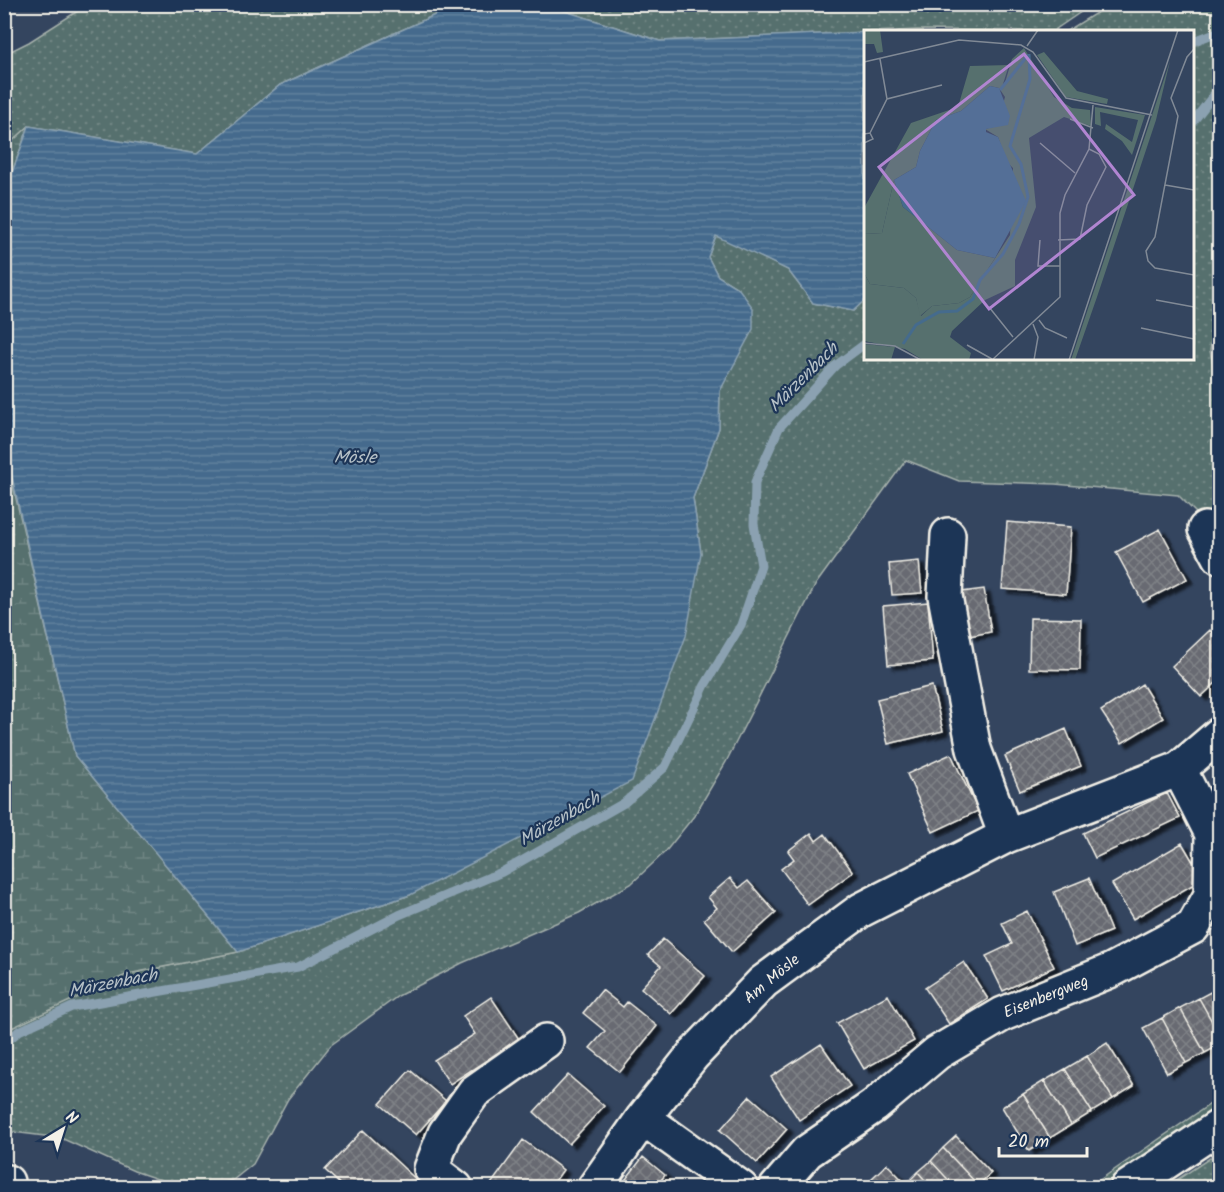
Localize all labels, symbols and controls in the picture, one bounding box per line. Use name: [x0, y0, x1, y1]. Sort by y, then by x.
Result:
inset map: [864, 30, 1194, 360]
water label: Märzenbach: [762, 335, 847, 420]
water label: Mösle: [334, 444, 378, 473]
water label: Märzenbach: [514, 784, 607, 855]
street label: Am Mösle: [738, 948, 806, 1010]
water label: Märzenbach: [66, 961, 161, 1007]
street label: Eisenbergweg: [1000, 969, 1092, 1025]
north arrow: [33, 1099, 93, 1159]
text: N: [60, 1105, 83, 1131]
scale bar: [999, 1120, 1088, 1158]
text: 20 m: [1008, 1128, 1049, 1157]

